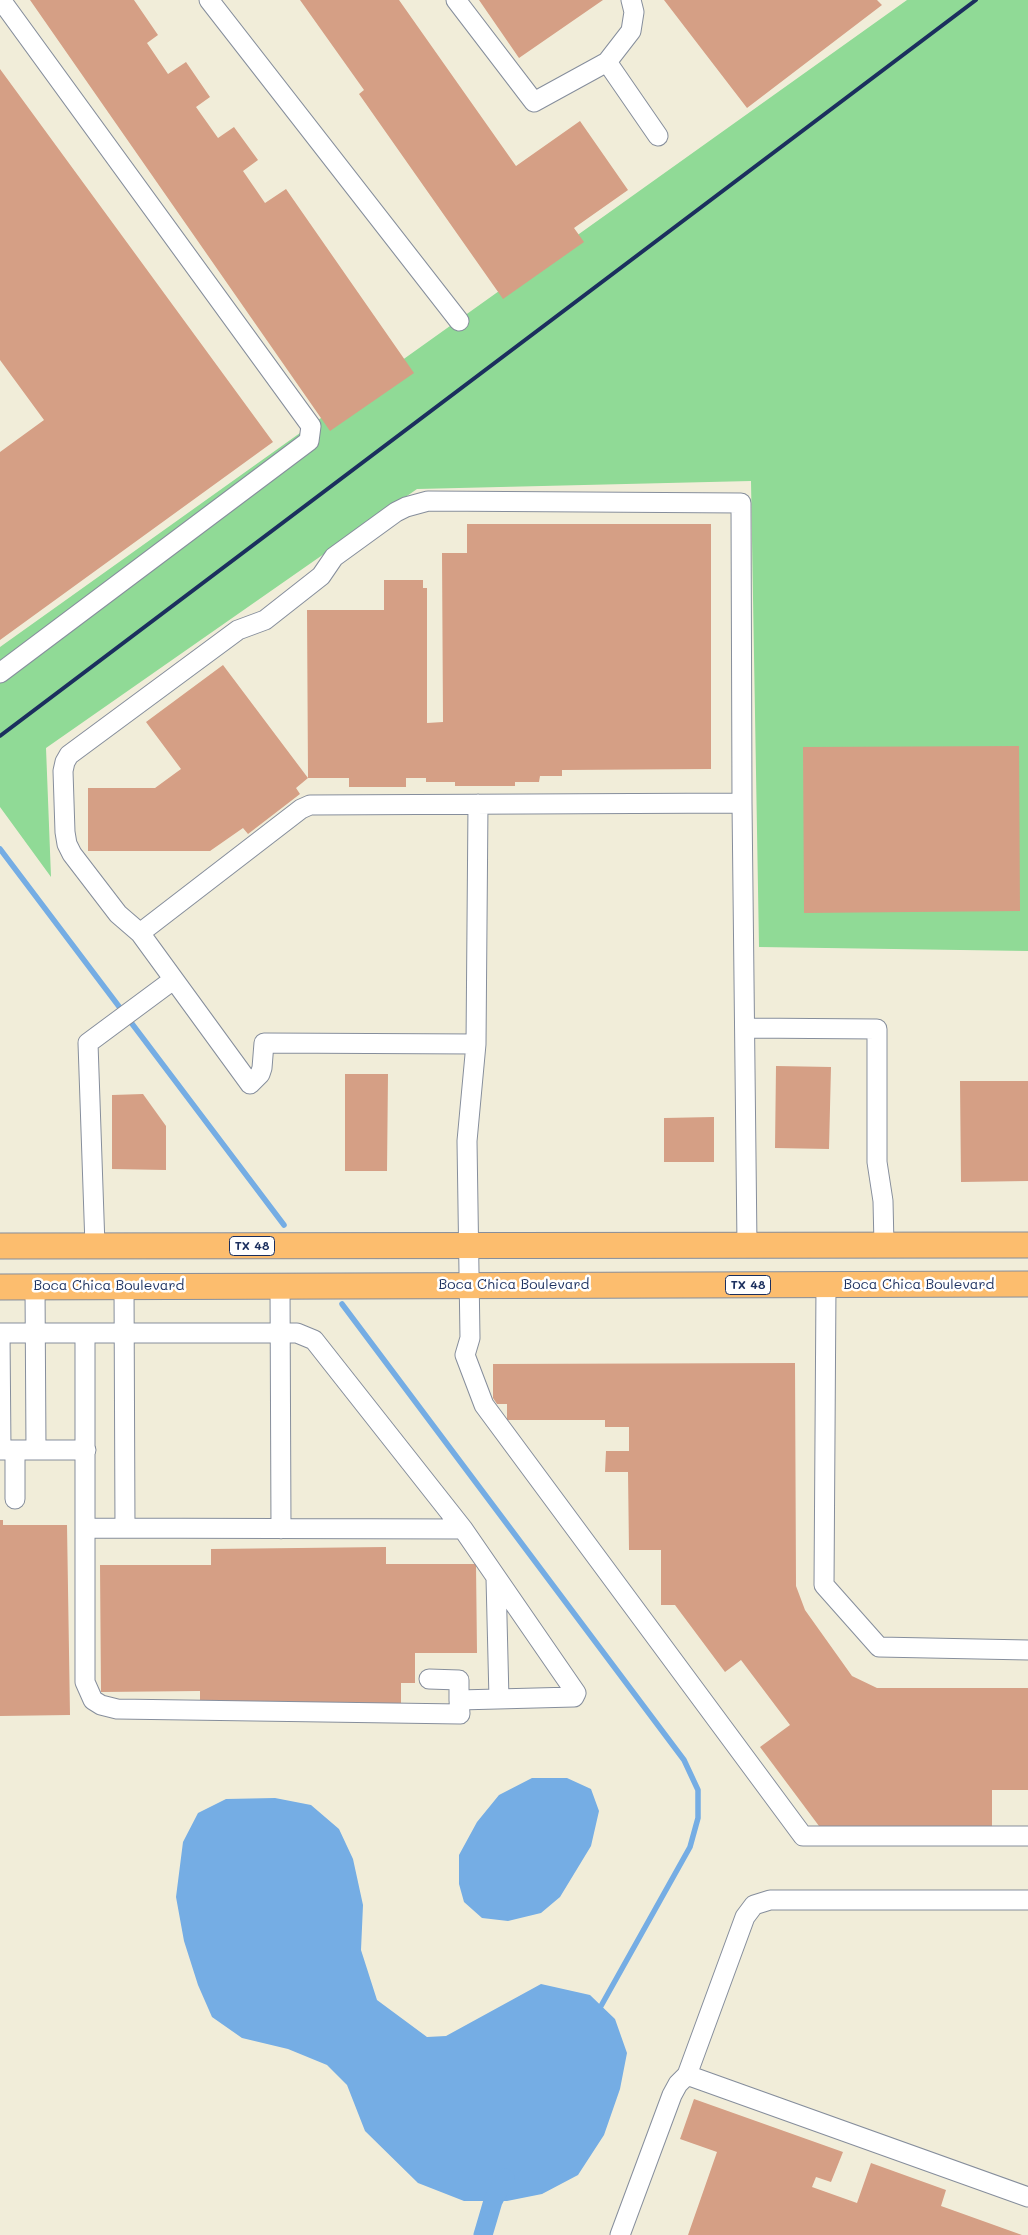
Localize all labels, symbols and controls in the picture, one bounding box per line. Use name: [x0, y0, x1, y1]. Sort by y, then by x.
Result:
road number: TX 48: [230, 1236, 274, 1256]
road number: TX 48: [726, 1276, 770, 1294]
street label: Boca Chica Boulevard: [439, 1277, 589, 1293]
street label: Boca Chica Boulevard: [844, 1277, 994, 1293]
street label: Boca Chica Boulevard: [34, 1278, 184, 1294]

